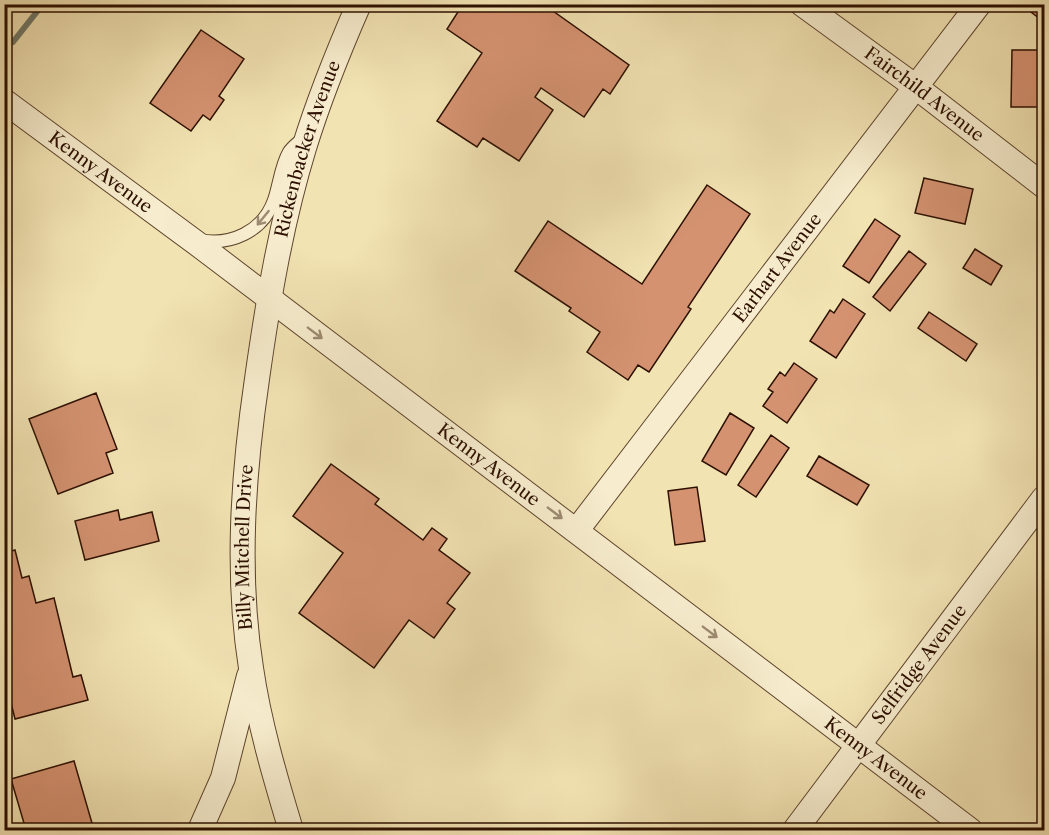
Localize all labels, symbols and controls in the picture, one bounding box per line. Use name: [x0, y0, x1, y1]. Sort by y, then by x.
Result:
street label: Fairchild Avenue: [860, 42, 988, 146]
street label: Rickenbacker Avenue: [270, 57, 345, 240]
street label: Kenny Avenue: [44, 127, 157, 218]
street label: Earhart Avenue: [728, 209, 826, 327]
one-way arrow: [256, 210, 269, 226]
one-way arrow: [307, 326, 323, 339]
street label: Kenny Avenue: [433, 419, 544, 511]
street label: Billy Mitchell Drive: [232, 464, 258, 631]
one-way arrow: [546, 507, 562, 520]
street label: Selfridge Avenue: [867, 600, 971, 729]
one-way arrow: [701, 625, 717, 638]
street label: Kenny Avenue: [820, 713, 932, 805]

